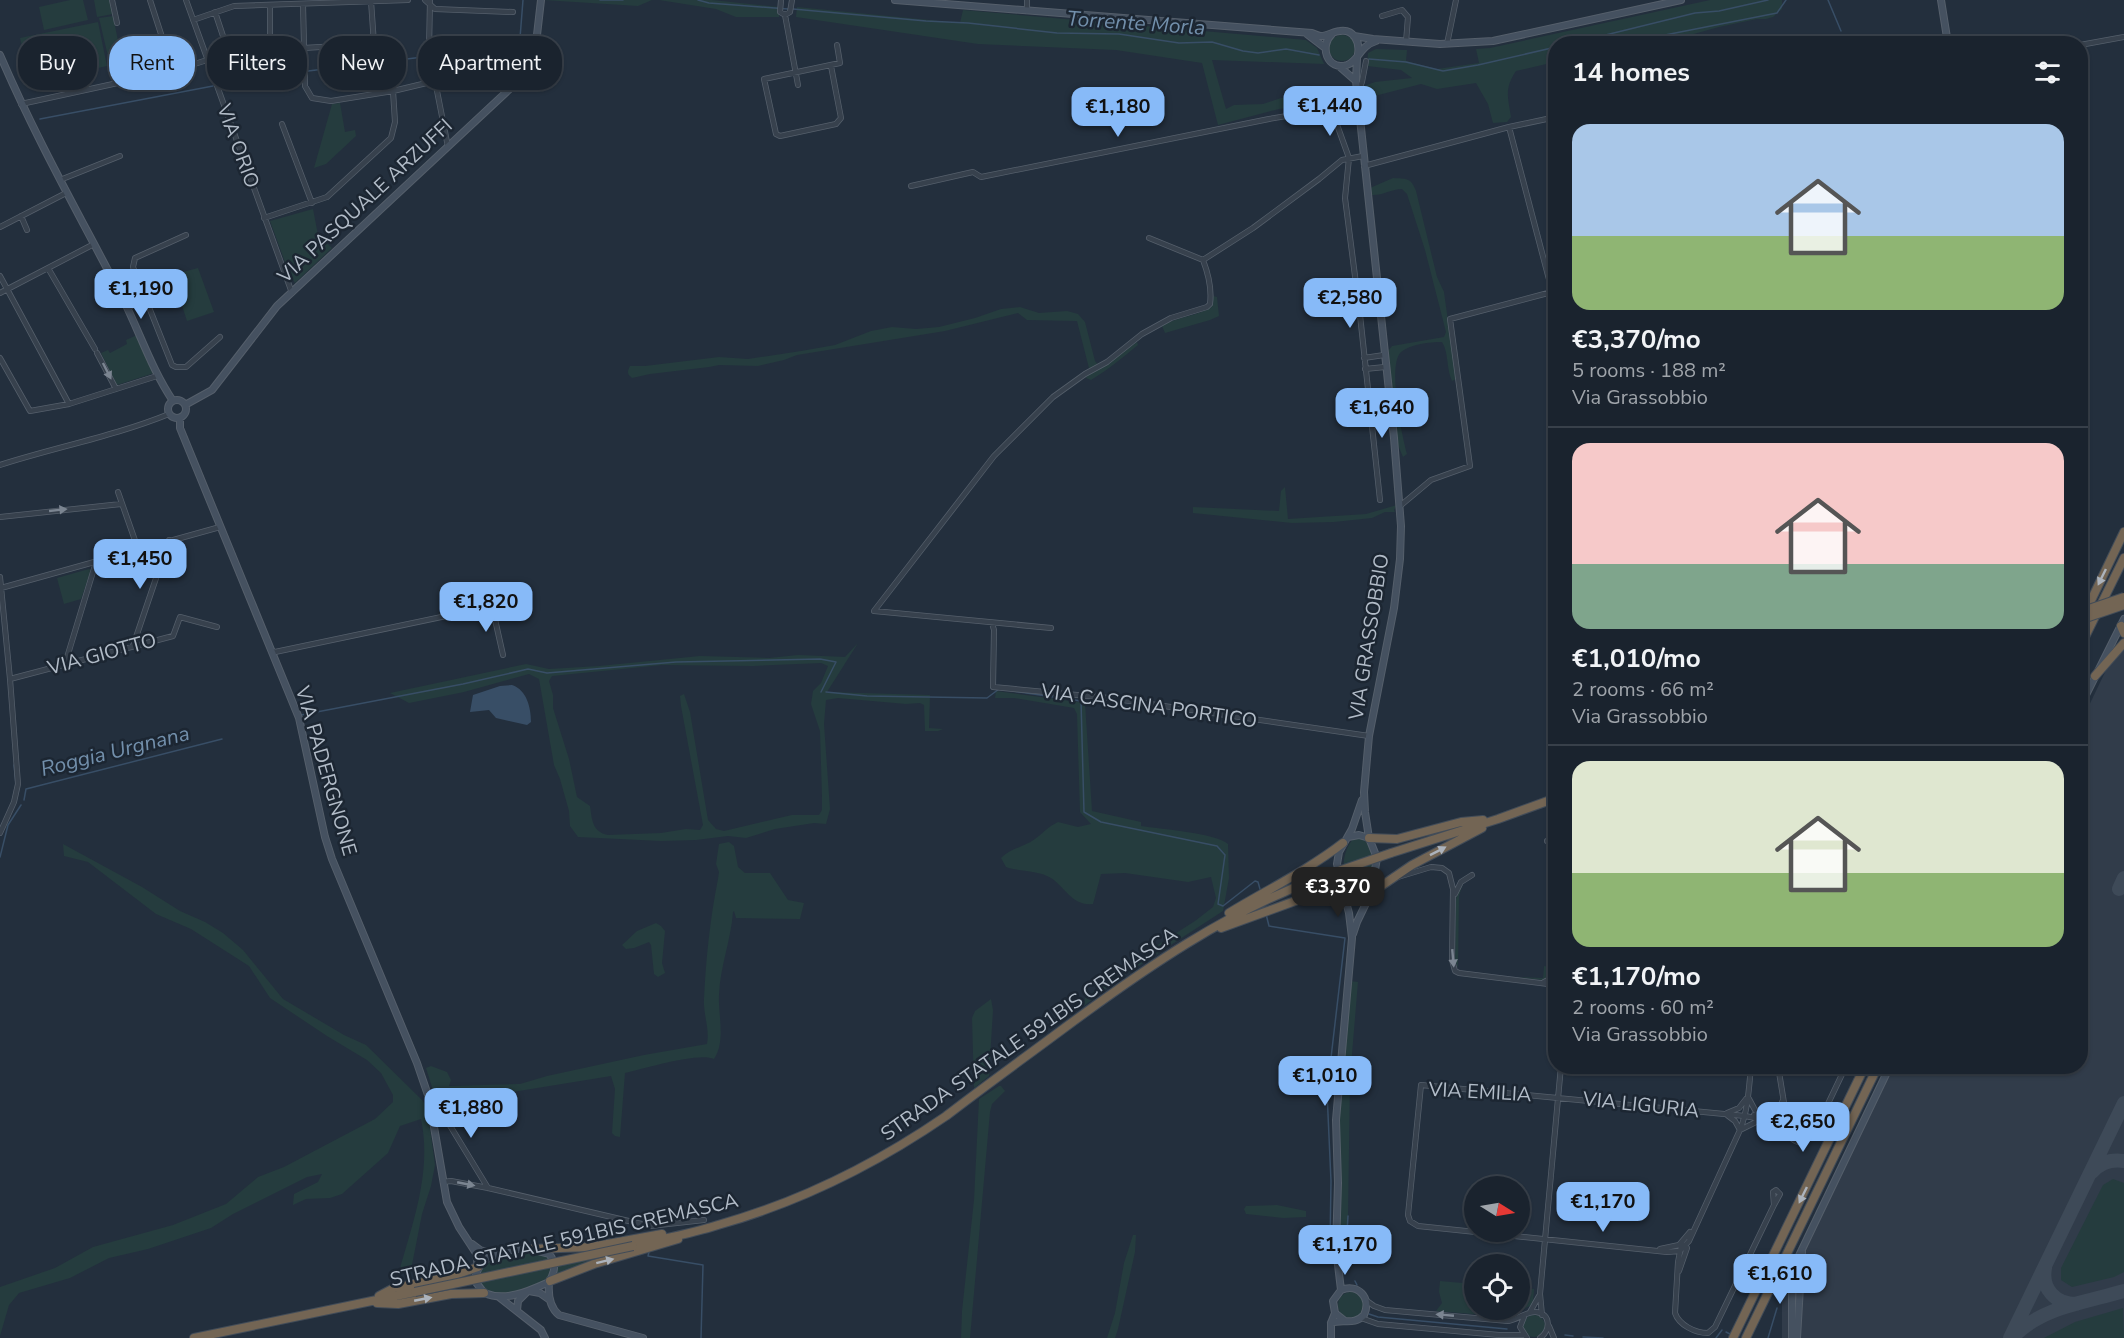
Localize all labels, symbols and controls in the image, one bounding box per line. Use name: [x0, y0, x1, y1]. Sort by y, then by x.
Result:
water label: Torrente Morla: [1066, 4, 1206, 42]
chip: Buy: [18, 36, 97, 90]
chip: Rent: [109, 36, 195, 90]
chip: Filters: [207, 36, 307, 90]
chip: New: [319, 36, 406, 90]
chip: Apartment: [418, 36, 562, 90]
text: 14 homes: [1572, 55, 1690, 90]
icon: filters: [2031, 56, 2064, 89]
pin: €1,440: [1281, 86, 1379, 137]
pin: €1,180: [1069, 87, 1167, 138]
text: €1,440: [1298, 92, 1362, 119]
text: €1,180: [1086, 93, 1150, 120]
street label: VIA ORIO: [210, 99, 266, 192]
street label: VIA PASQUALE ARZUFFI: [271, 113, 458, 290]
icon: home: [1764, 163, 1872, 271]
pin: €1,190: [92, 269, 190, 320]
text: €1,190: [109, 275, 173, 302]
pin: €2,580: [1301, 278, 1399, 329]
text: €2,580: [1318, 284, 1382, 311]
text: €3,370/mo: [1572, 322, 1701, 357]
text: 5 rooms · 188 m²: [1572, 357, 1726, 384]
one-way arrow: [101, 362, 111, 380]
text: Via Grassobbio: [1572, 384, 1708, 411]
pin: €1,640: [1333, 388, 1431, 439]
text: €1,640: [1350, 394, 1414, 421]
icon: home: [1764, 482, 1872, 590]
one-way arrow: [49, 505, 68, 515]
pin: €1,450: [91, 539, 189, 590]
text: €1,450: [108, 545, 172, 572]
street label: VIA GRASSOBBIO: [1342, 552, 1395, 723]
one-way arrow: [2098, 569, 2107, 586]
pin: €1,820: [437, 582, 535, 633]
text: €1,820: [454, 588, 518, 615]
street label: VIA GIOTTO: [44, 627, 159, 682]
text: €1,010/mo: [1572, 641, 1701, 676]
text: 2 rooms · 66 m²: [1572, 676, 1714, 703]
street label: VIA CASCINA PORTICO: [1038, 677, 1259, 735]
street label: VIA PADERGNONE: [289, 682, 363, 859]
text: Via Grassobbio: [1572, 703, 1708, 730]
water label: Roggia Urgnana: [38, 719, 192, 783]
icon: home: [1764, 800, 1872, 908]
one-way arrow: [1429, 846, 1446, 855]
pin: €3,370: [1289, 867, 1387, 918]
text: €3,370: [1306, 873, 1370, 900]
street label: STRADA STATALE 591BIS CREMASCA: [875, 920, 1183, 1147]
one-way arrow: [1448, 949, 1458, 968]
text: €1,170/mo: [1572, 959, 1701, 994]
text: 2 rooms · 60 m²: [1572, 994, 1714, 1021]
text: Via Grassobbio: [1572, 1021, 1708, 1048]
pin: €1,010: [1276, 1056, 1374, 1107]
text: €1,010: [1293, 1062, 1357, 1089]
street label: VIA EMILIA: [1427, 1076, 1533, 1108]
street label: VIA LIGURIA: [1581, 1085, 1701, 1125]
pin: €1,880: [422, 1088, 520, 1139]
text: €1,880: [439, 1094, 503, 1121]
pin: €2,650: [1754, 1102, 1852, 1153]
text: €2,650: [1771, 1108, 1835, 1135]
north arrow: [1464, 1176, 1530, 1242]
map controls: [1464, 1176, 1530, 1320]
one-way arrow: [456, 1180, 475, 1189]
pin: €1,170: [1554, 1182, 1652, 1233]
one-way arrow: [1798, 1186, 1807, 1203]
street label: STRADA STATALE 591BIS CREMASCA: [387, 1187, 741, 1293]
text: €1,170: [1571, 1188, 1635, 1215]
pin: €1,170: [1296, 1225, 1394, 1276]
text: €1,170: [1313, 1231, 1377, 1258]
button: locate: [1464, 1254, 1530, 1320]
pin: €1,610: [1731, 1254, 1829, 1305]
one-way arrow: [596, 1256, 614, 1265]
text: €1,610: [1748, 1260, 1812, 1287]
one-way arrow: [414, 1294, 433, 1303]
one-way arrow: [1436, 1310, 1455, 1320]

